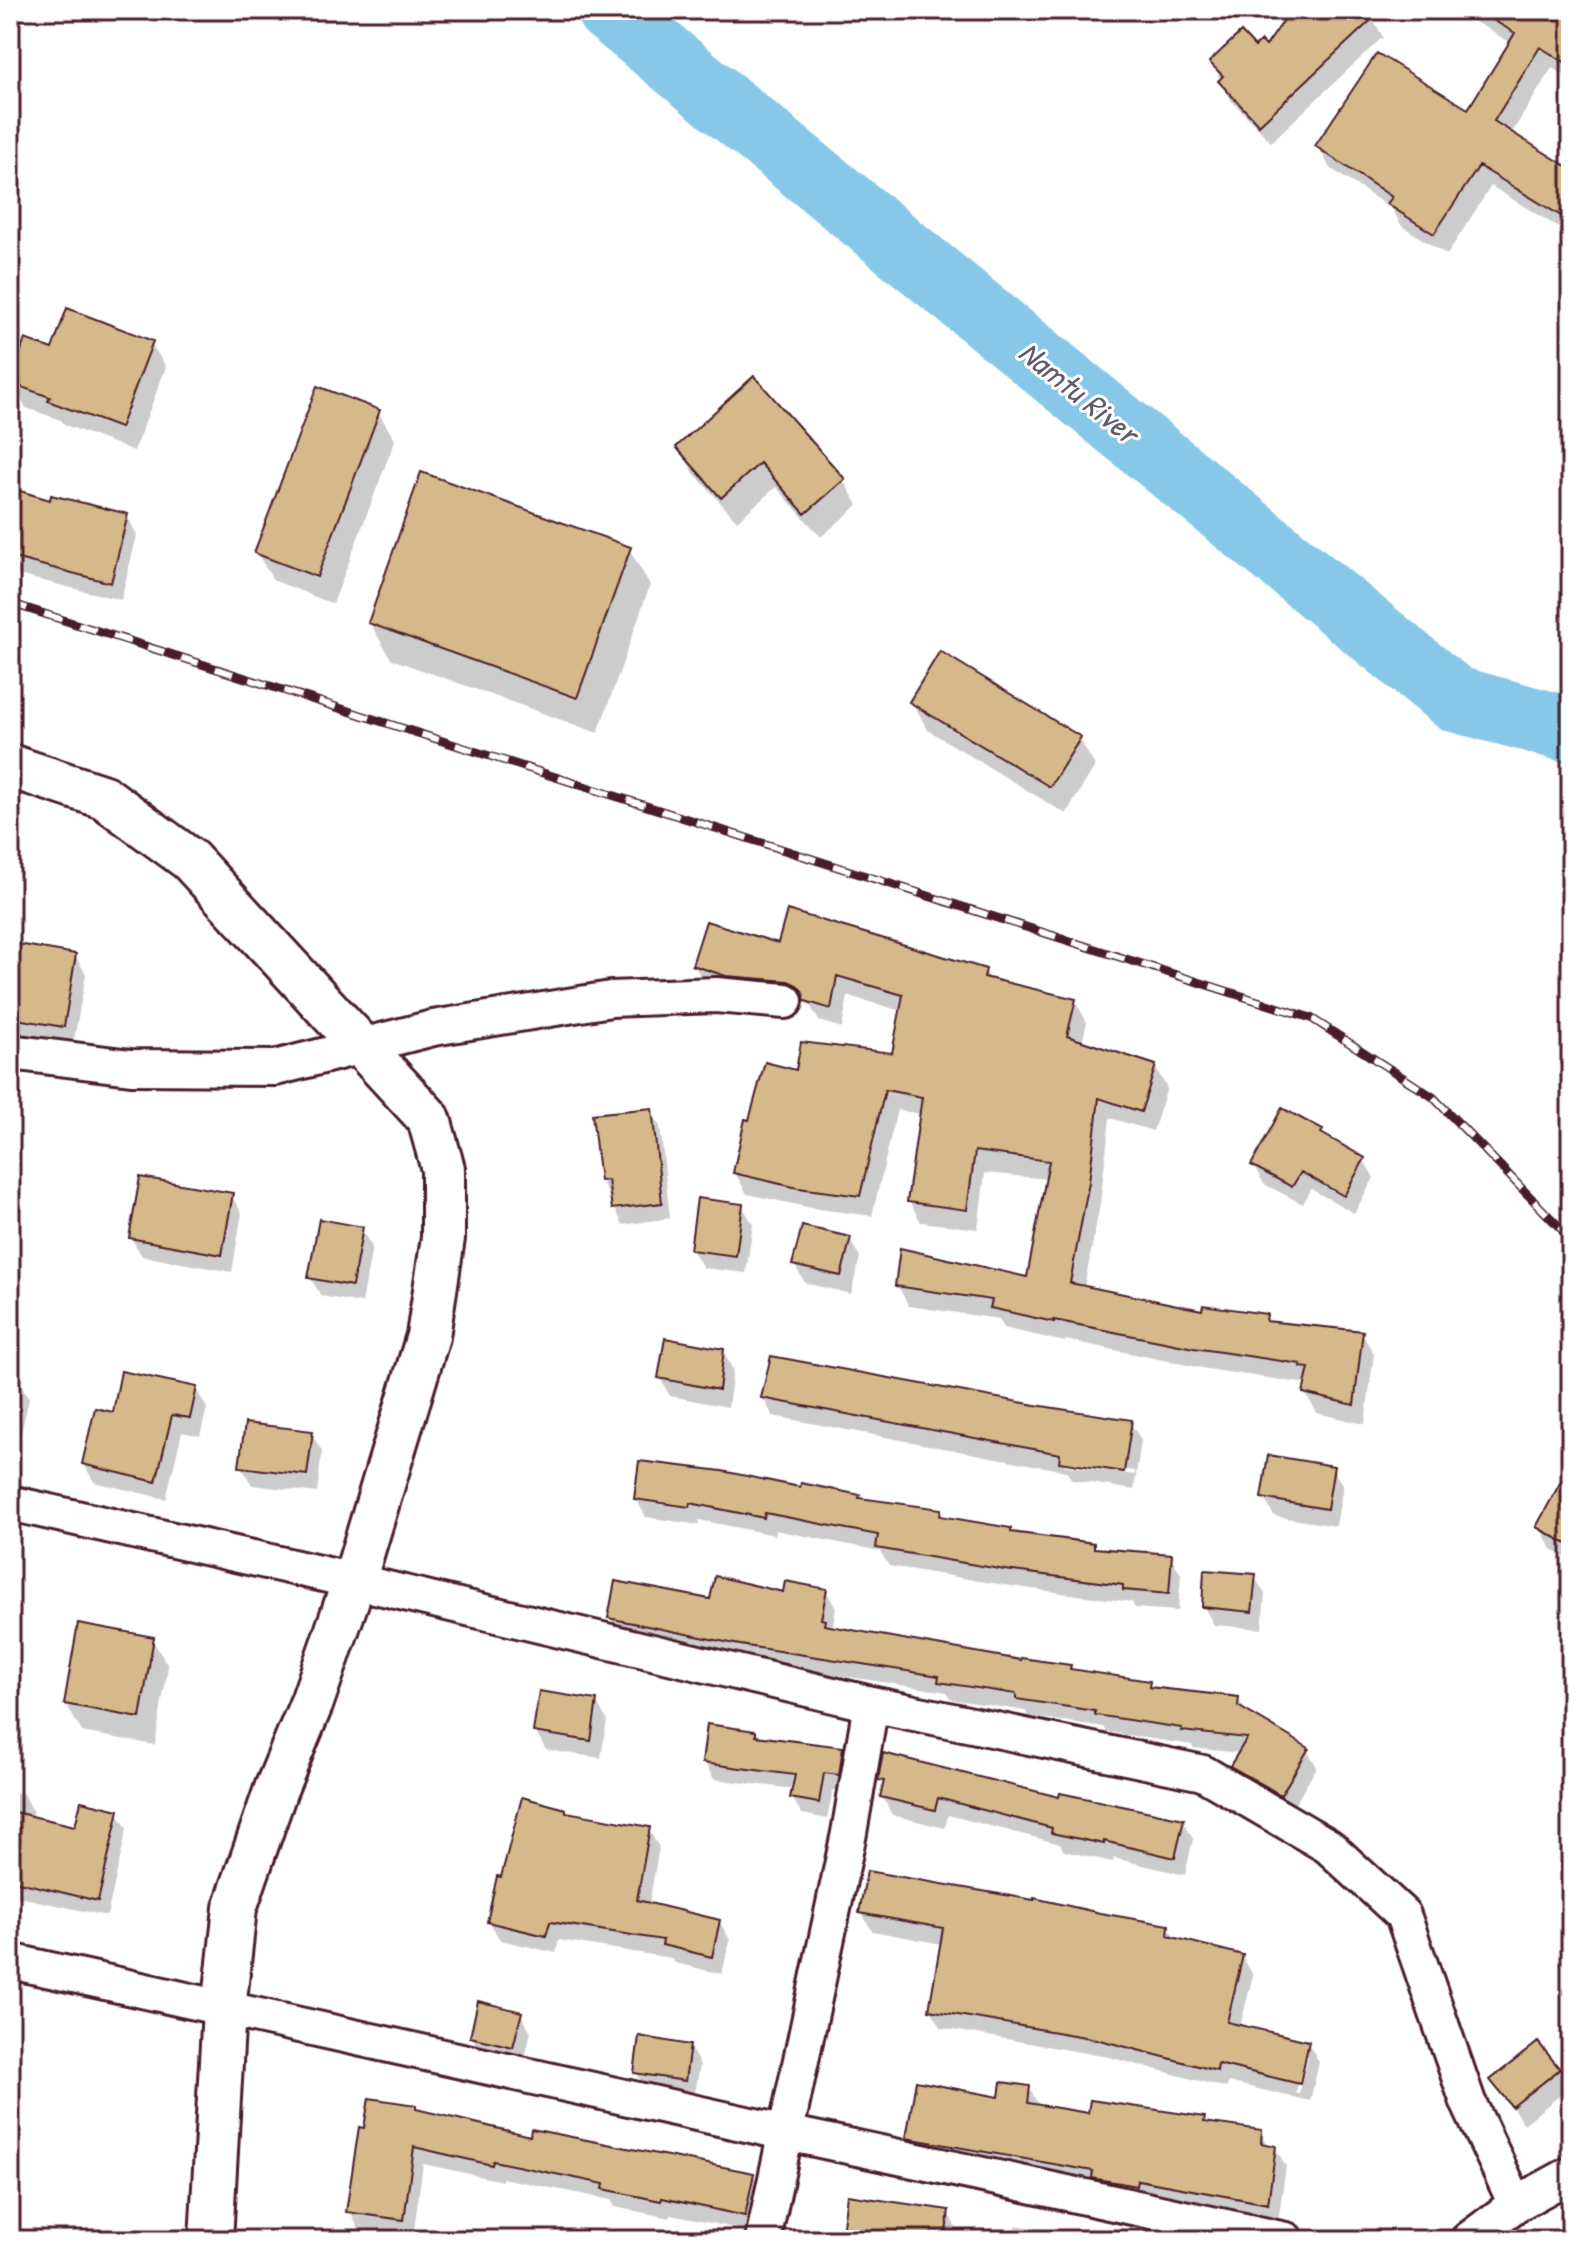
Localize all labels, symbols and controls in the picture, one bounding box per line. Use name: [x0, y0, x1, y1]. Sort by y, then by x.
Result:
water label: Namtu River: [1010, 331, 1151, 456]

